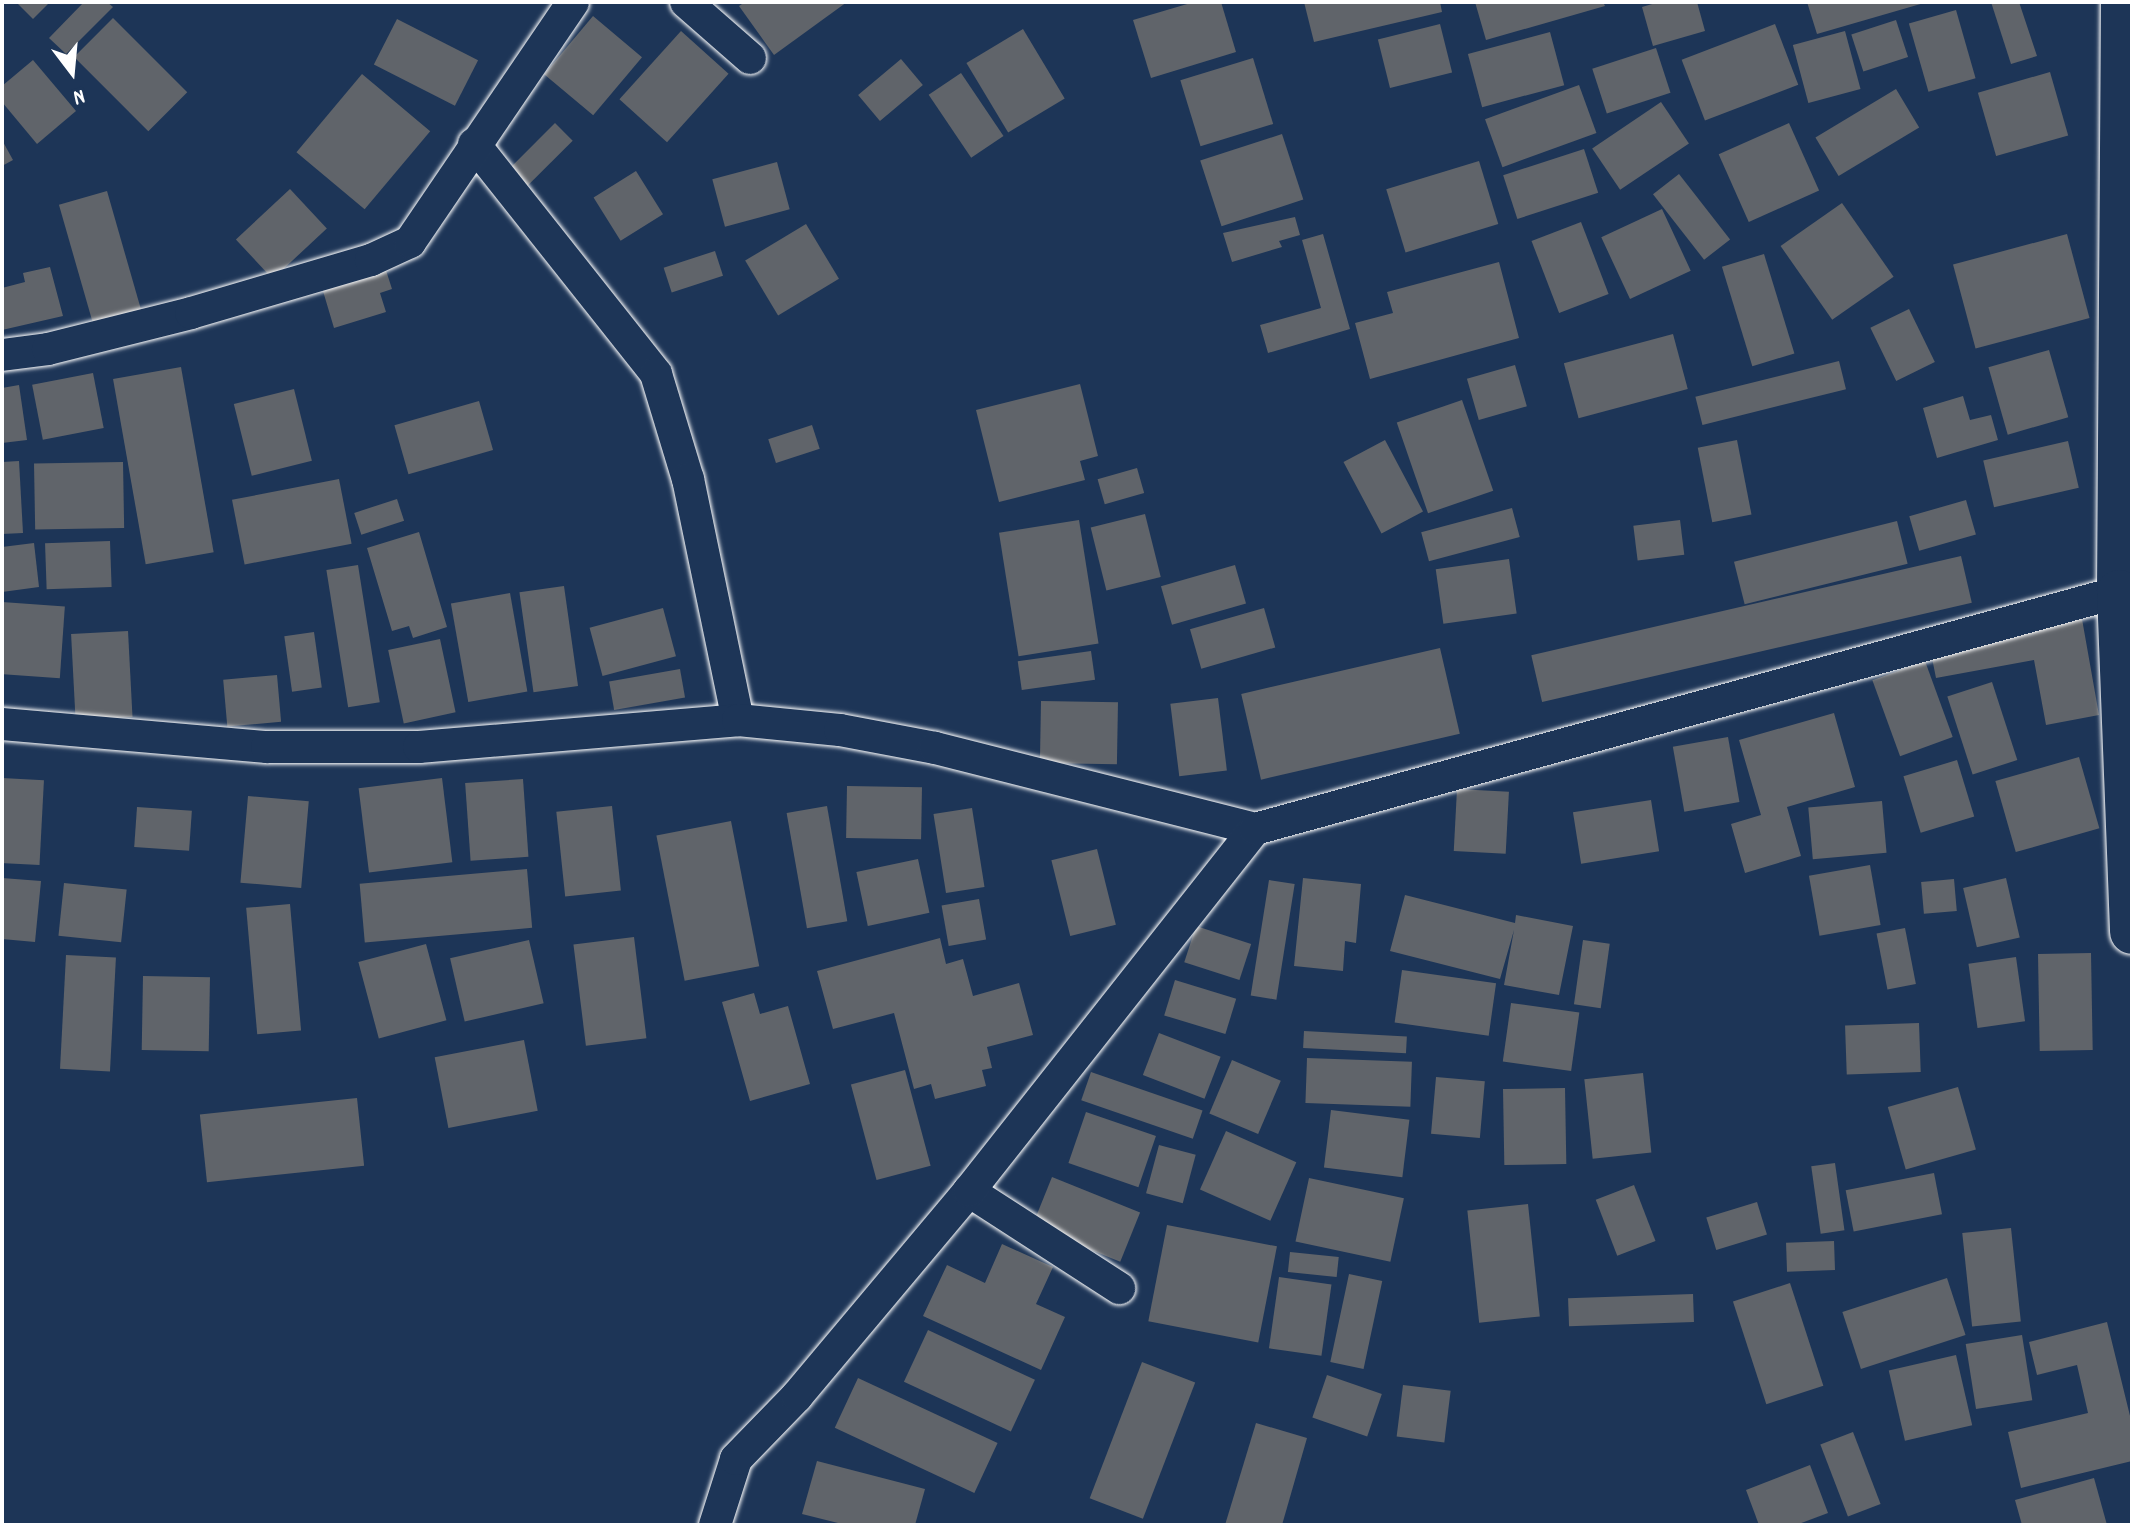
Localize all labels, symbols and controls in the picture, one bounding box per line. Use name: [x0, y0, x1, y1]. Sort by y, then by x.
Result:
north arrow: [32, 32, 112, 112]
text: N: [69, 79, 88, 112]

